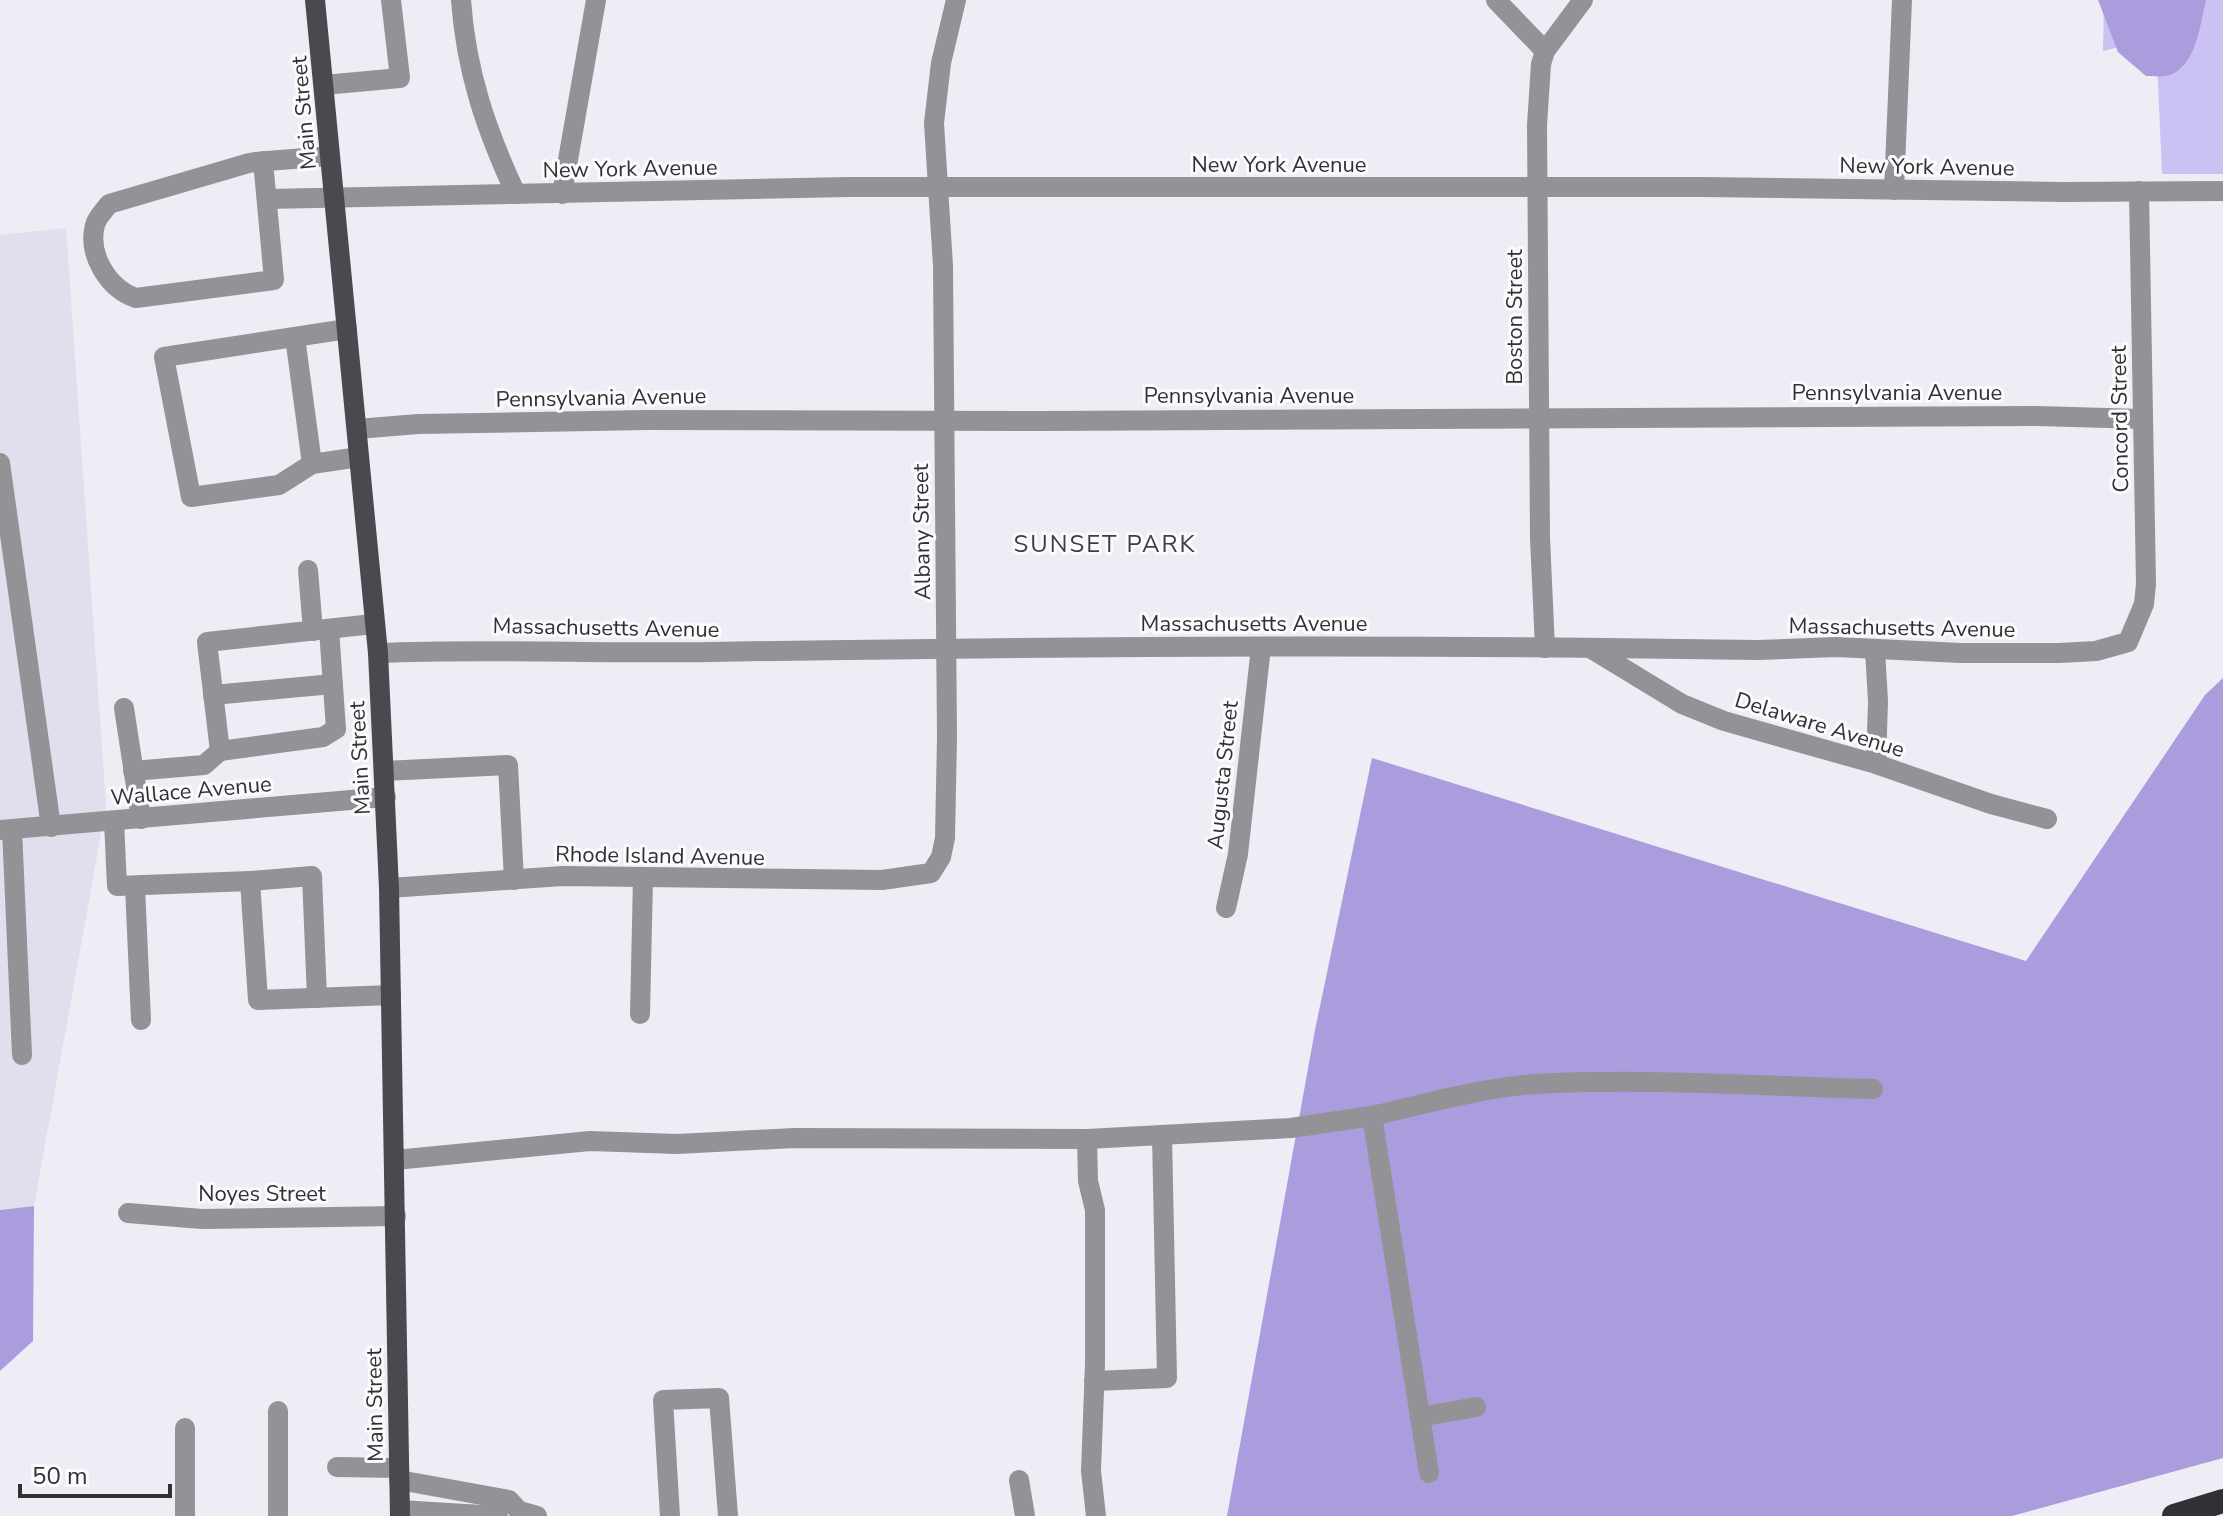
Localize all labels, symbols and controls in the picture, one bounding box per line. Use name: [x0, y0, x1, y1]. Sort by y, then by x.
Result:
street label: Main Street: [284, 55, 324, 171]
street label: New York Avenue: [1191, 150, 1367, 180]
street label: New York Avenue: [1839, 150, 2015, 184]
street label: New York Avenue: [542, 152, 718, 186]
street label: Boston Street: [1500, 249, 1530, 385]
street label: Concord Street: [2104, 345, 2136, 493]
street label: Pennsylvania Avenue: [1792, 378, 2002, 408]
street label: Pennsylvania Avenue: [495, 381, 707, 415]
street label: Pennsylvania Avenue: [1144, 381, 1354, 411]
street label: Albany Street: [906, 463, 938, 600]
district label: SUNSET PARK: [1013, 528, 1197, 560]
street label: Massachusetts Avenue: [1141, 609, 1367, 639]
street label: Massachusetts Avenue: [492, 611, 720, 645]
street label: Massachusetts Avenue: [1788, 611, 2016, 645]
street label: Delaware Avenue: [1731, 685, 1908, 765]
street label: Augusta Street: [1200, 699, 1246, 851]
street label: Main Street: [342, 700, 378, 816]
street label: Wallace Avenue: [109, 769, 273, 813]
street label: Rhode Island Avenue: [555, 839, 765, 873]
street label: Noyes Street: [198, 1179, 326, 1209]
street label: Main Street: [359, 1348, 391, 1462]
scale bar: [20, 1448, 170, 1498]
text: 50 m: [32, 1460, 88, 1492]

